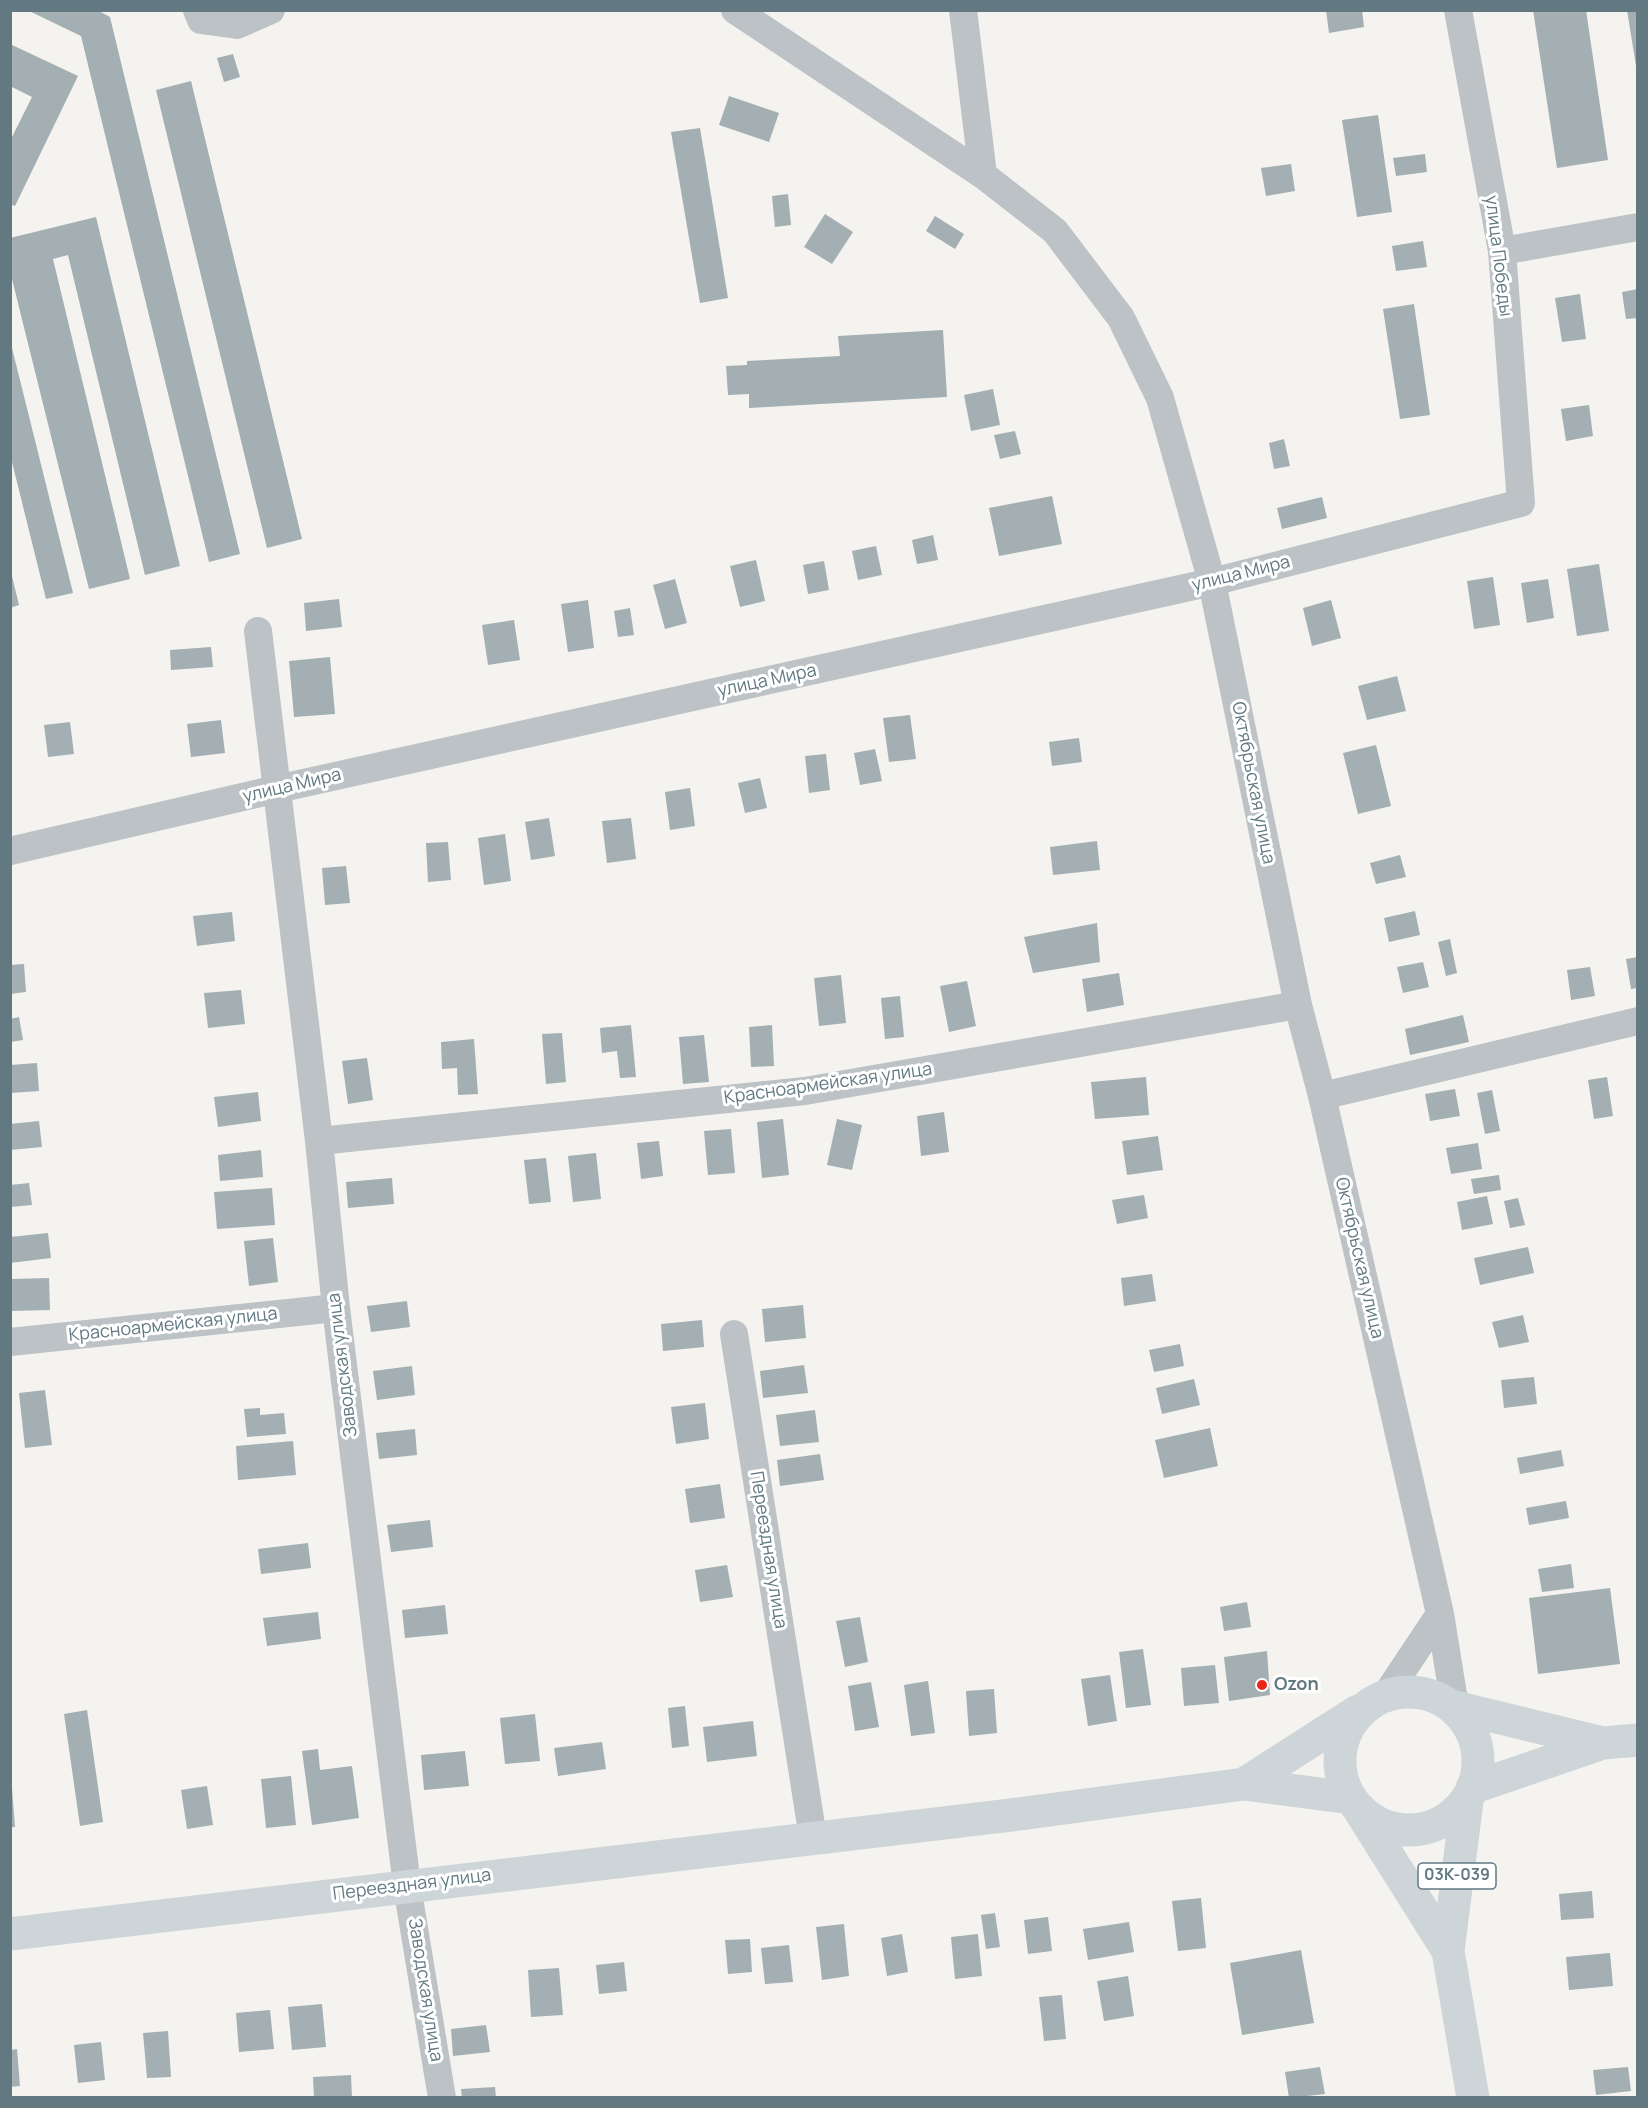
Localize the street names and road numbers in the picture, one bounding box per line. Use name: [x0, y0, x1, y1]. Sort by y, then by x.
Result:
street label: улица Победы: [1480, 194, 1516, 318]
street label: улица Мира: [1190, 551, 1292, 597]
street label: улица Мира: [716, 660, 818, 702]
street label: Октябрьская улица: [1227, 700, 1279, 866]
street label: улица Мира: [241, 764, 343, 808]
street label: Красноармейская улица: [723, 1059, 933, 1109]
street label: Октябрьская улица: [1330, 1175, 1388, 1341]
street label: Заводская улица: [323, 1292, 363, 1438]
street label: Красноармейская улица: [68, 1303, 278, 1347]
street label: Переездная улица: [745, 1470, 791, 1630]
road number: 03К-039: [1418, 1863, 1496, 1889]
street label: Переездная улица: [332, 1865, 492, 1905]
street label: Заводская улица: [403, 1917, 447, 2063]

